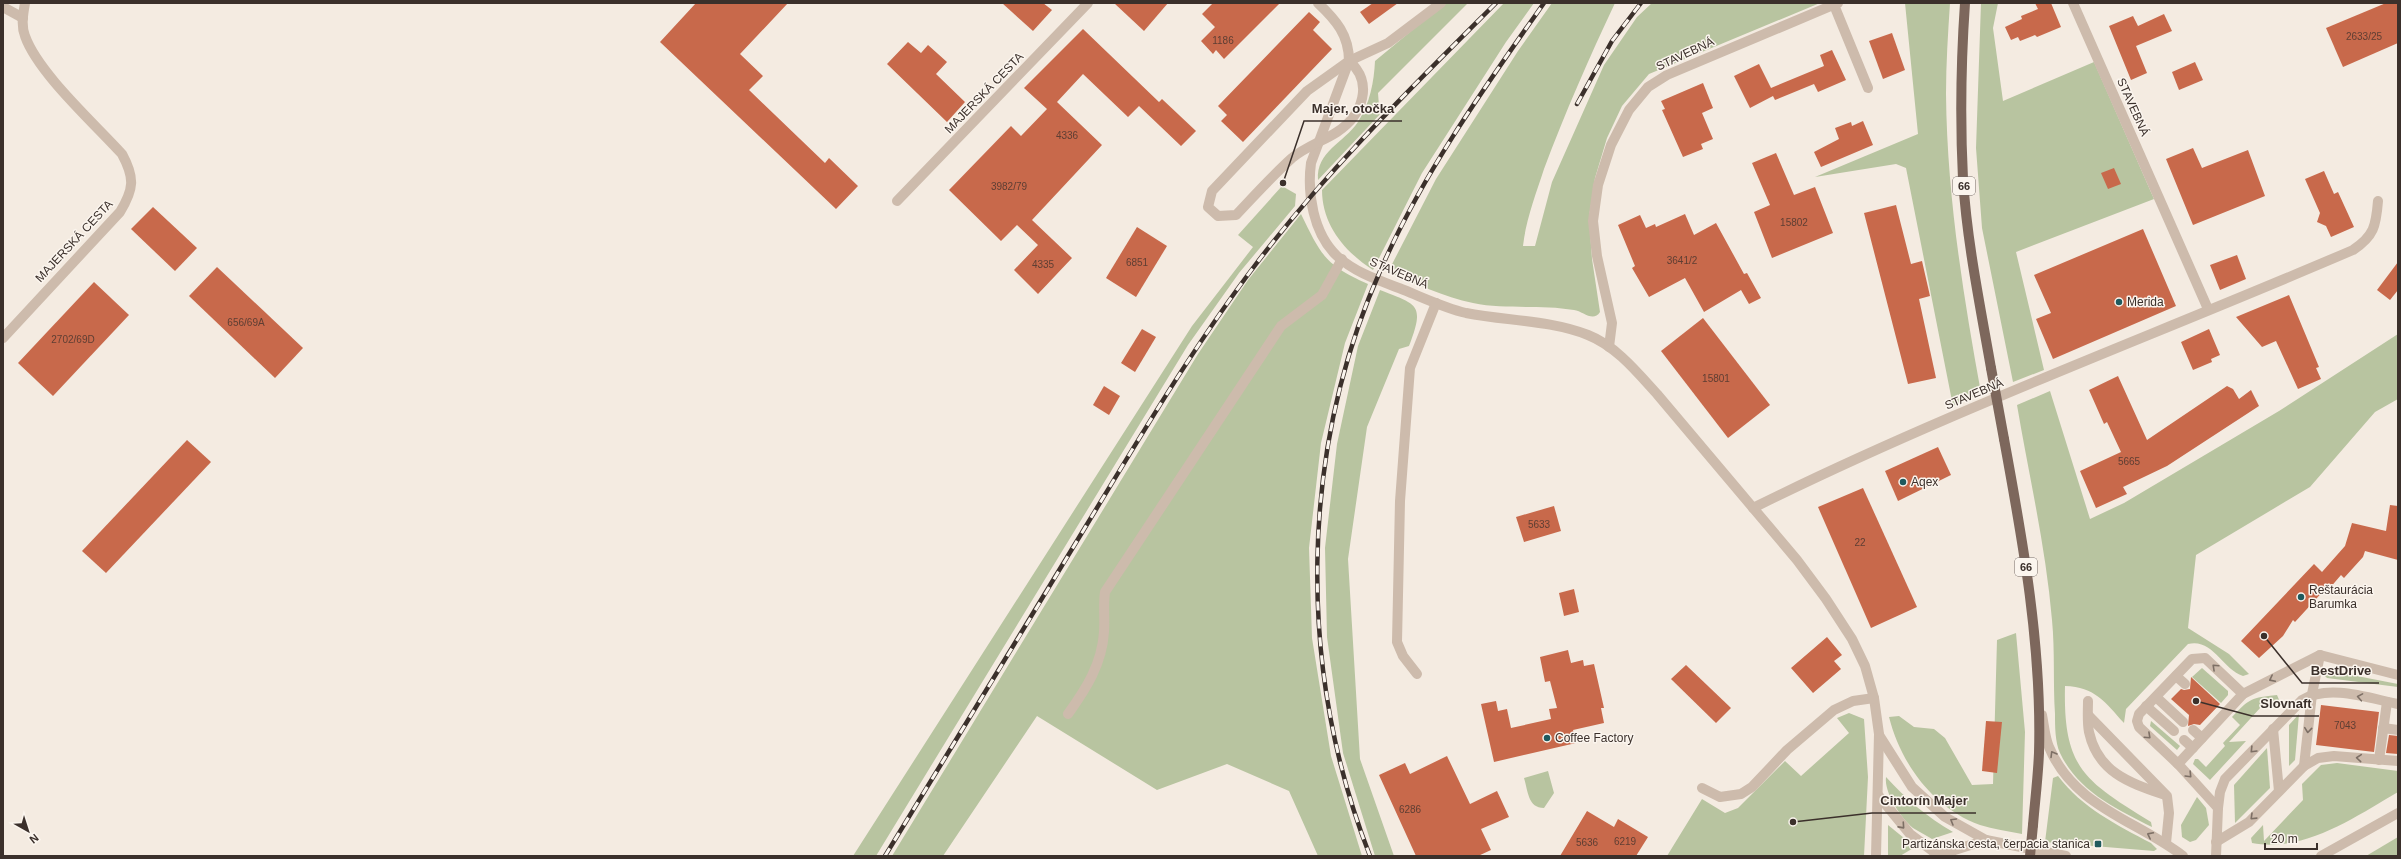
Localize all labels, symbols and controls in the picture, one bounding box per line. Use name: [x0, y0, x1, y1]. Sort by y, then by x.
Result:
house number: 2633/25: [2346, 31, 2383, 42]
street label: STAVEBNÁ: [1653, 34, 1716, 73]
house number: 1186: [1212, 35, 1234, 46]
street label: MAJERSKÁ CESTA: [941, 49, 1026, 136]
street label: STAVEBNÁ: [2114, 75, 2153, 138]
callout: Majer, otočka: [1304, 96, 1402, 121]
text: Majer, otočka: [1312, 101, 1395, 116]
house number: 4336: [1056, 130, 1079, 141]
road number: 66: [1953, 177, 1975, 195]
house number: 3982/79: [991, 181, 1028, 192]
street label: MAJERSKÁ CESTA: [32, 196, 116, 285]
house number: 15802: [1780, 217, 1808, 228]
street label: STAVEBNÁ: [1368, 253, 1431, 292]
house number: 3641/2: [1667, 255, 1698, 266]
house number: 6851: [1126, 257, 1149, 268]
house number: 4335: [1032, 259, 1055, 270]
place label: Merida: [2127, 295, 2164, 309]
marker: Merida: [2114, 297, 2124, 307]
house number: 656/69A: [227, 317, 265, 328]
house number: 2702/69D: [51, 334, 95, 345]
house number: 15801: [1702, 373, 1730, 384]
street label: STAVEBNÁ: [1942, 374, 2005, 413]
house number: 5665: [2118, 456, 2141, 467]
place label: Aqex: [1911, 475, 1938, 489]
marker: Aqex: [1898, 477, 1908, 487]
house number: 5633: [1528, 519, 1551, 530]
house number: 22: [1854, 537, 1866, 548]
road number: 66: [2015, 558, 2037, 576]
place label: Reštaurácia Barumka: [2309, 583, 2373, 611]
marker: Reštaurácia Barumka: [2296, 592, 2306, 602]
callout: BestDrive: [2302, 658, 2379, 683]
text: BestDrive: [2311, 663, 2371, 678]
one-way arrow: [2212, 664, 2220, 672]
one-way arrow: [2269, 674, 2277, 682]
callout: Slovnaft: [2252, 691, 2319, 716]
one-way arrow: [2356, 693, 2363, 702]
text: Slovnaft: [2260, 696, 2312, 711]
house number: 7043: [2334, 720, 2357, 731]
one-way arrow: [2304, 727, 2313, 733]
place label: Coffee Factory: [1555, 731, 1633, 745]
one-way arrow: [2143, 731, 2151, 739]
marker: Coffee Factory: [1542, 733, 1552, 743]
one-way arrow: [2250, 745, 2258, 753]
one-way arrow: [2050, 751, 2057, 758]
one-way arrow: [2356, 754, 2362, 763]
one-way arrow: [2184, 770, 2192, 778]
callout: Cintorín Majer: [1872, 788, 1976, 813]
text: Cintorín Majer: [1880, 793, 1968, 808]
house number: 6286: [1399, 804, 1422, 815]
north arrow: [8, 811, 48, 851]
one-way arrow: [2250, 812, 2258, 820]
one-way arrow: [1949, 819, 1957, 826]
one-way arrow: [1898, 821, 1905, 828]
scale bar: [2265, 825, 2317, 851]
text: N: [27, 832, 41, 846]
one-way arrow: [2147, 832, 2155, 840]
text: 20 m: [2271, 832, 2298, 846]
house number: 6219: [1614, 836, 1637, 847]
house number: 5636: [1576, 837, 1599, 848]
place label: Partizánska cesta, čerpacia stanica: [1902, 837, 2090, 851]
marker: Partizánska cesta, čerpacia stanica: [2093, 839, 2103, 849]

